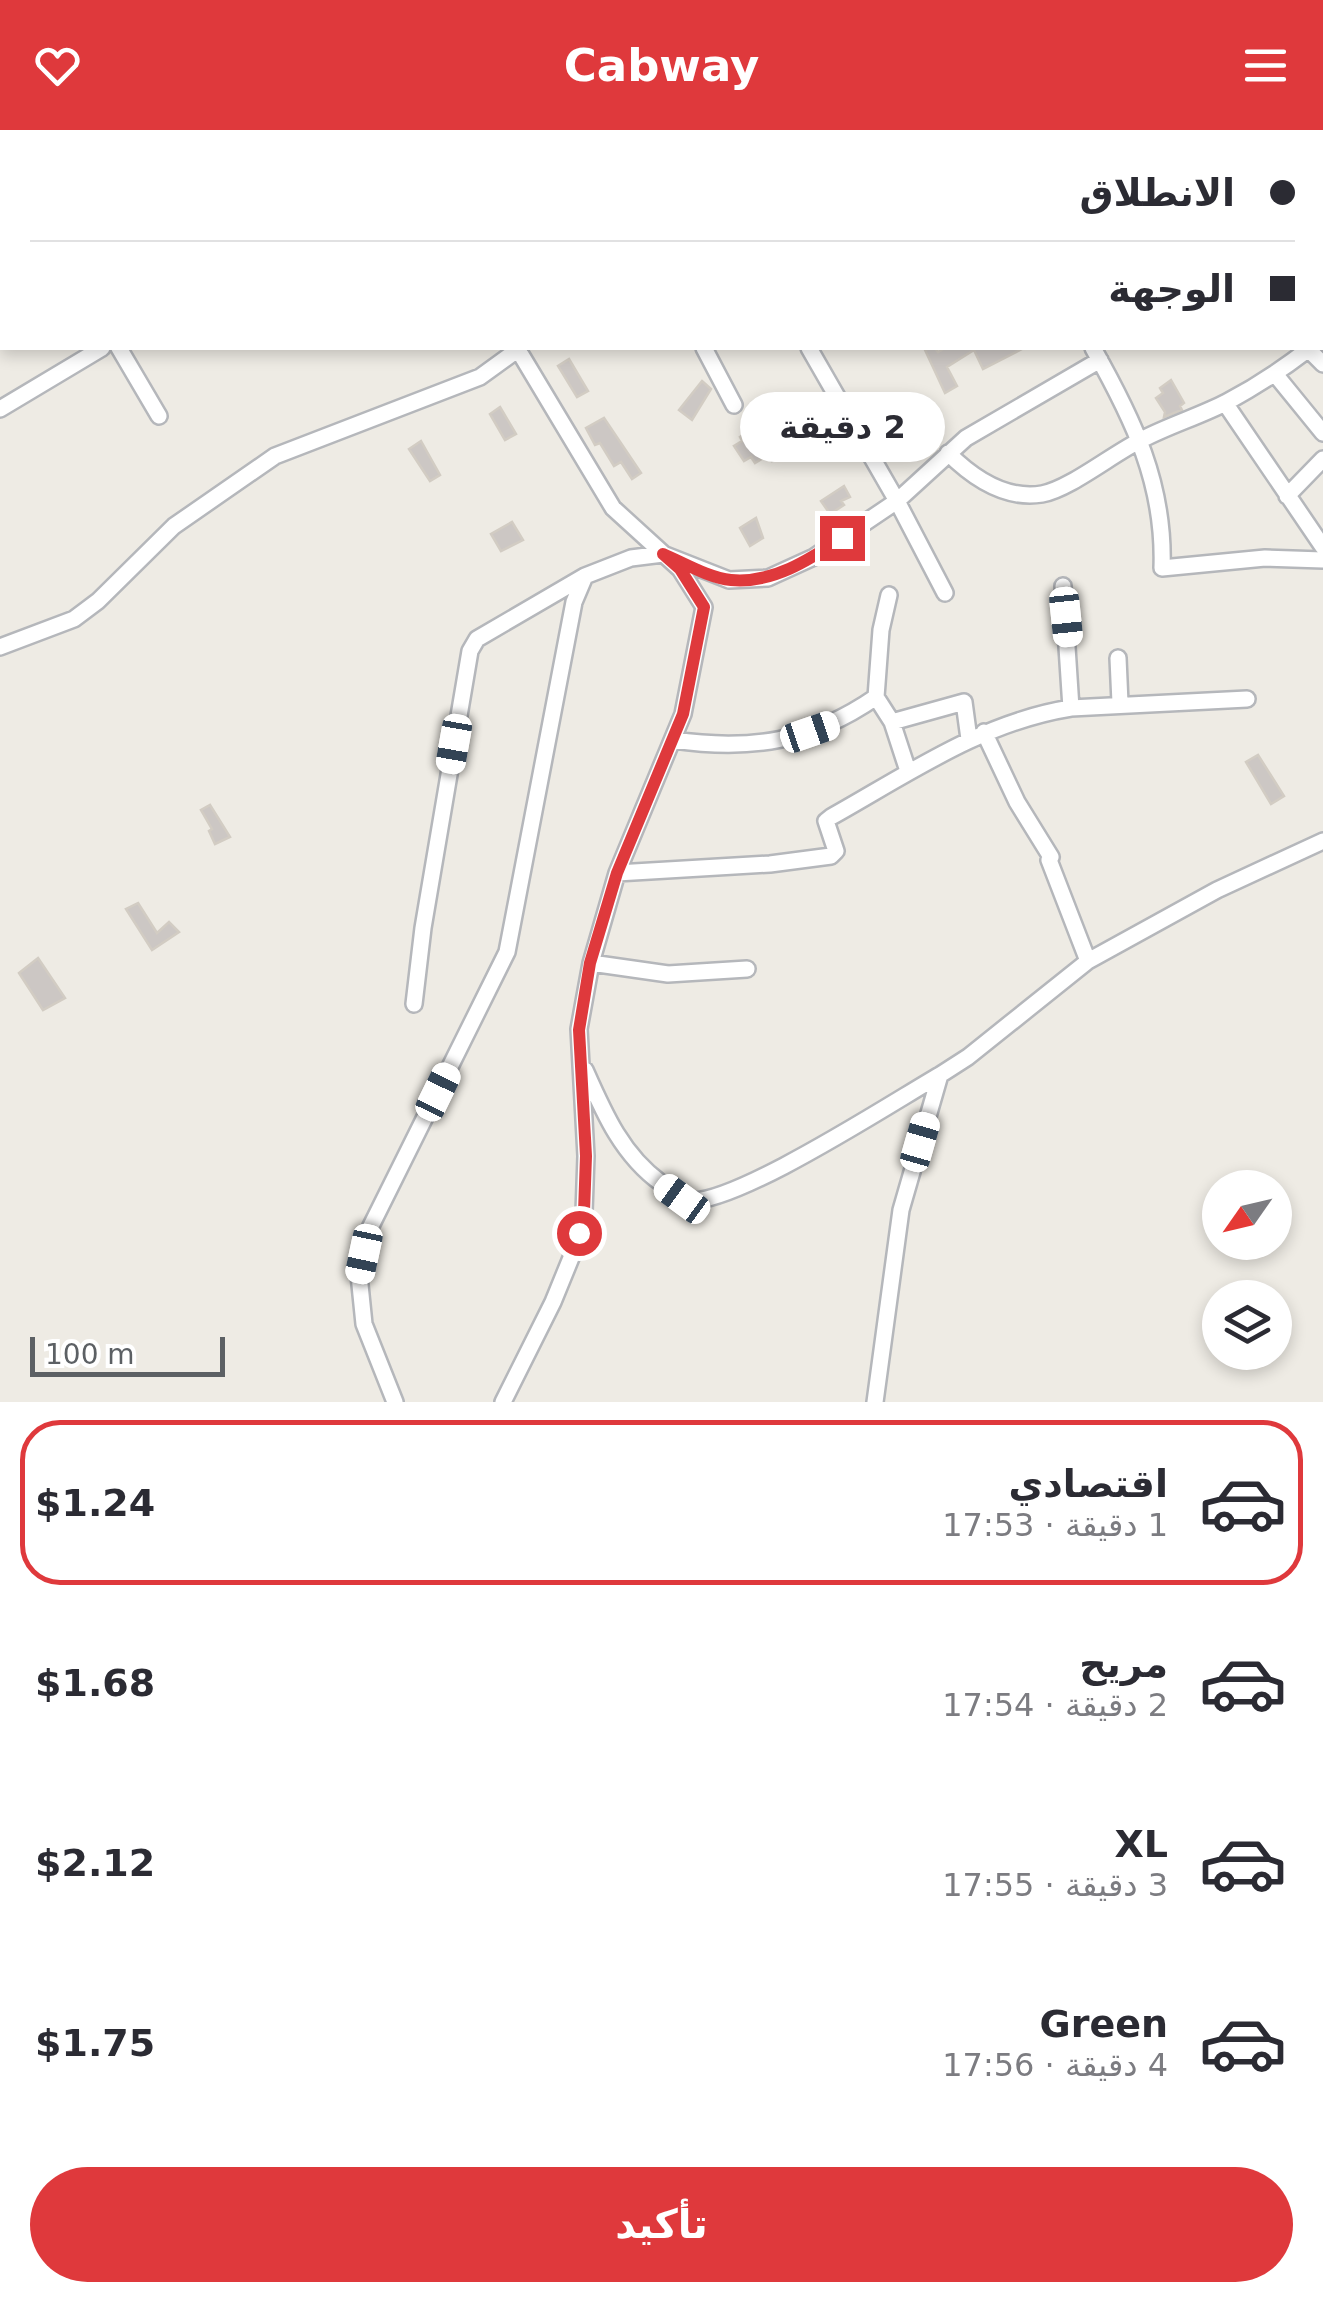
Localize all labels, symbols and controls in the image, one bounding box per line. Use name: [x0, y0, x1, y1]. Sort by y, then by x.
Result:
icon: heart: [30, 38, 85, 93]
icon: menu: [1238, 38, 1293, 93]
text: Cabway: [564, 39, 759, 92]
text: الانطلاق: [1080, 171, 1235, 215]
text: الوجهة: [1108, 267, 1235, 311]
callout: 2 دقيقة: [740, 393, 944, 463]
text: 2 دقيقة: [779, 408, 906, 446]
route end: [820, 516, 865, 561]
car: [1048, 586, 1084, 648]
car: [777, 708, 843, 756]
car: [434, 712, 474, 776]
car: [411, 1058, 465, 1126]
car: [897, 1109, 943, 1175]
car: [649, 1169, 715, 1229]
north arrow: [1202, 1170, 1292, 1260]
map controls: [1202, 1170, 1292, 1370]
route start: [557, 1211, 602, 1256]
car: [343, 1222, 385, 1286]
button: layers: [1202, 1280, 1292, 1370]
scale bar: [30, 1332, 225, 1376]
text: 100 m: [45, 1338, 135, 1371]
icon: car: [1198, 1458, 1288, 1548]
text: اقتصادي: [1009, 1462, 1168, 1506]
text: $1.24: [35, 1481, 155, 1525]
text: 1 دقيقة · 17:53: [942, 1506, 1168, 1544]
icon: car: [1198, 1638, 1288, 1728]
text: مريح: [1079, 1642, 1168, 1686]
text: $1.68: [35, 1661, 155, 1705]
text: 2 دقيقة · 17:54: [942, 1686, 1168, 1724]
icon: car: [1198, 1818, 1288, 1908]
text: XL: [1114, 1822, 1168, 1866]
text: $2.12: [35, 1841, 155, 1885]
text: 3 دقيقة · 17:55: [942, 1866, 1168, 1904]
icon: car: [1198, 1998, 1288, 2088]
text: Green: [1039, 2002, 1168, 2046]
text: $1.75: [35, 2021, 155, 2065]
text: 4 دقيقة · 17:56: [942, 2046, 1168, 2084]
button: تأكيد: [30, 2167, 1293, 2282]

